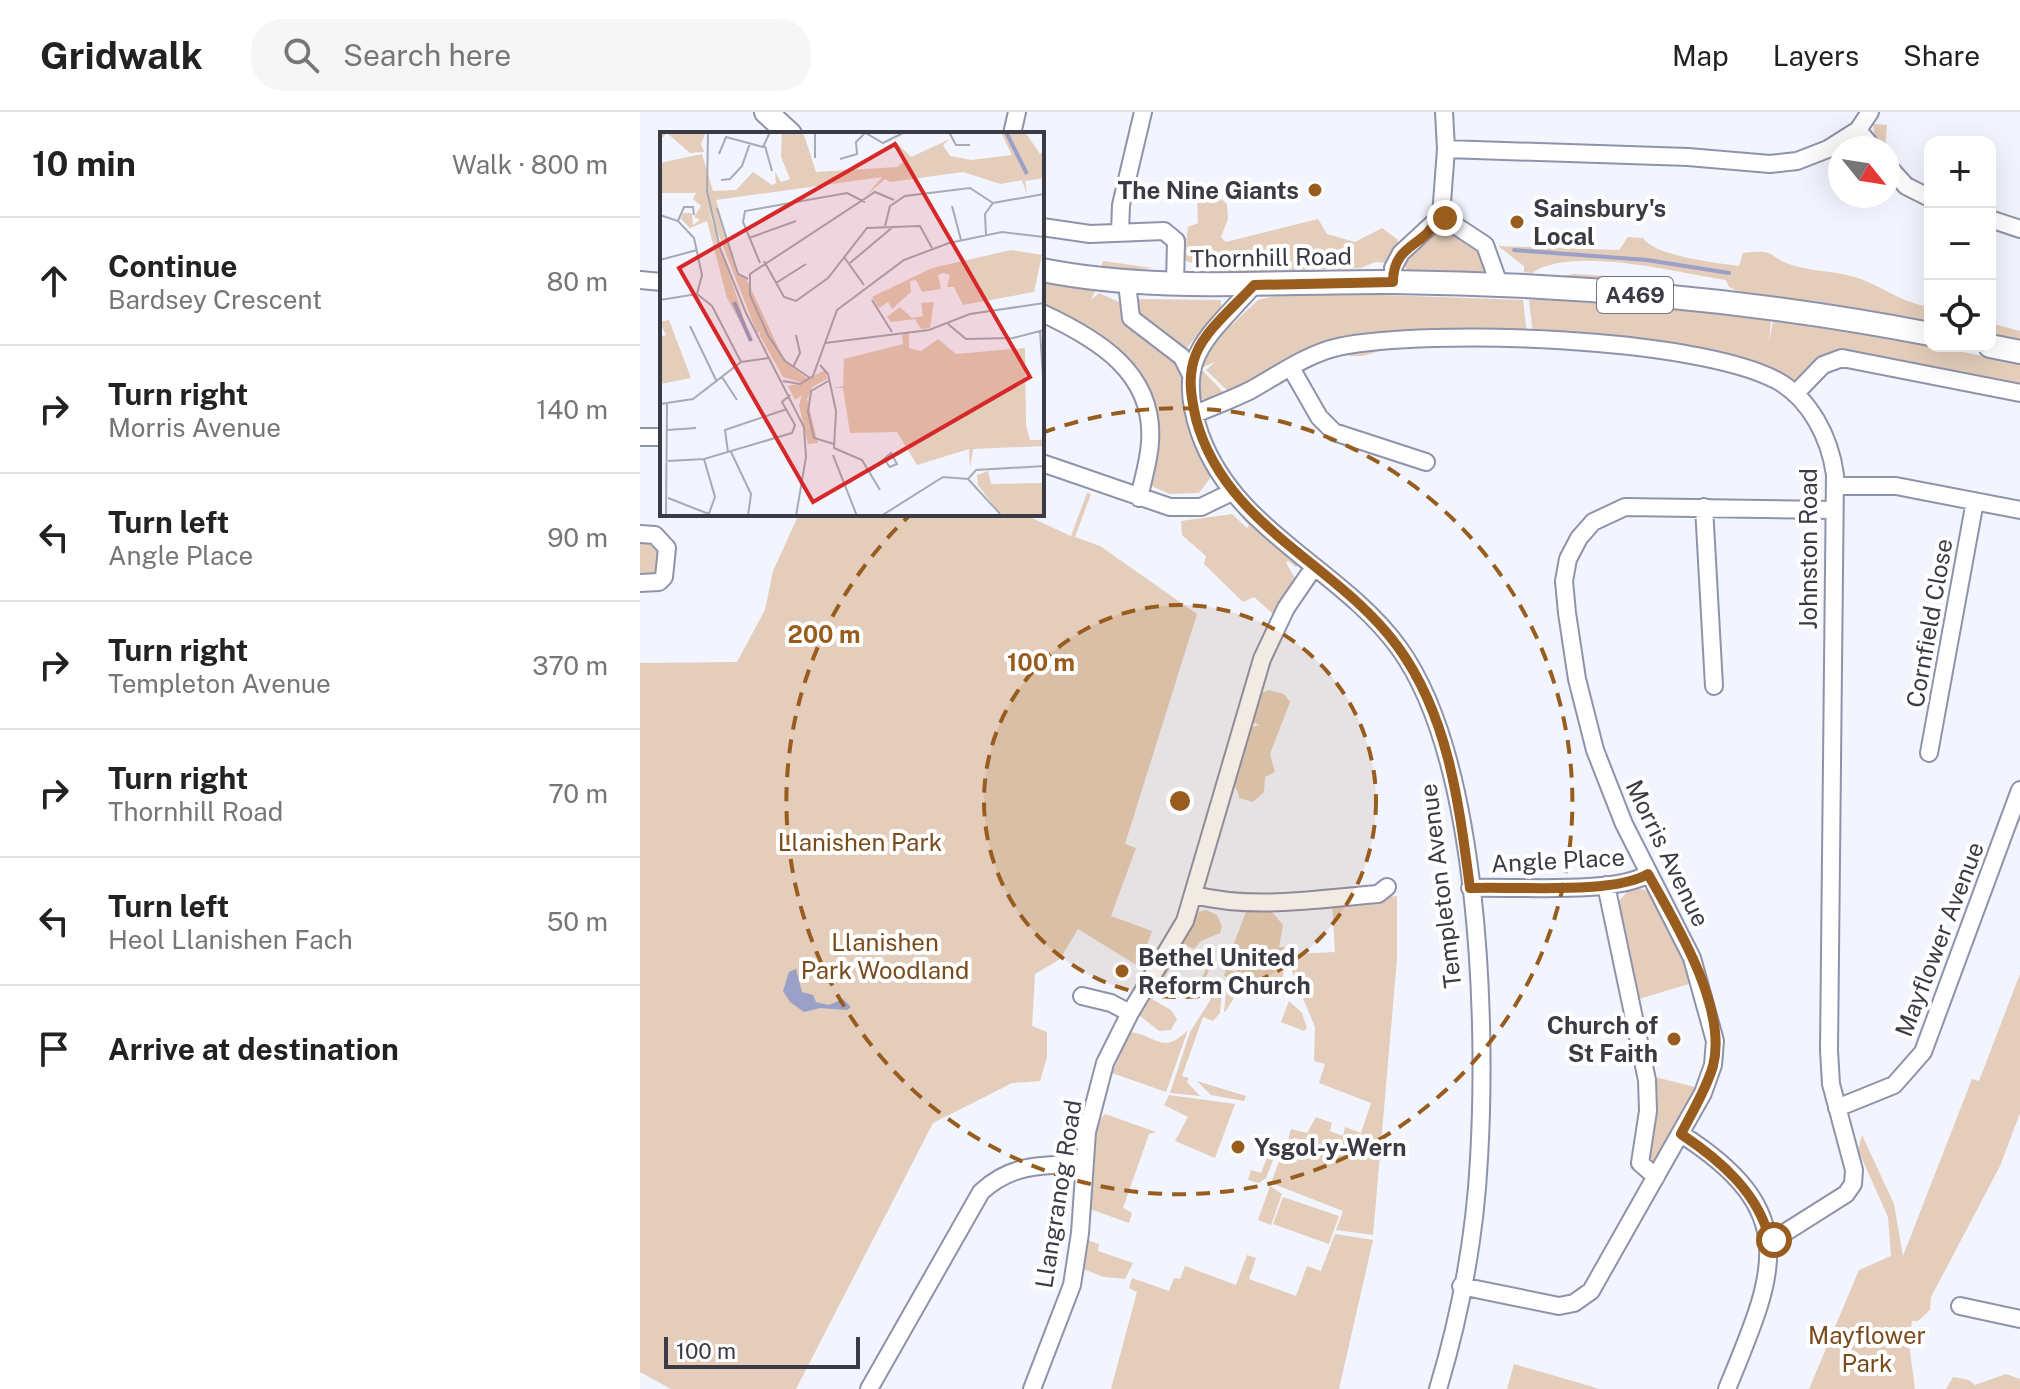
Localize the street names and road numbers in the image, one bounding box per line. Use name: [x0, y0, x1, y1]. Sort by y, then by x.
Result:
street label: Thornhill Road: [1190, 242, 1352, 272]
road number: A469: [1597, 277, 1673, 313]
street label: Johnston Road: [1794, 468, 1822, 630]
street label: Cornfield Close: [1900, 536, 1958, 710]
street label: Morris Avenue: [1620, 775, 1716, 931]
street label: Templeton Avenue: [1414, 782, 1466, 990]
street label: Mayflower Avenue: [1889, 838, 1989, 1040]
street label: Angle Place: [1490, 843, 1626, 877]
street label: Llangranog Road: [1029, 1098, 1087, 1290]

